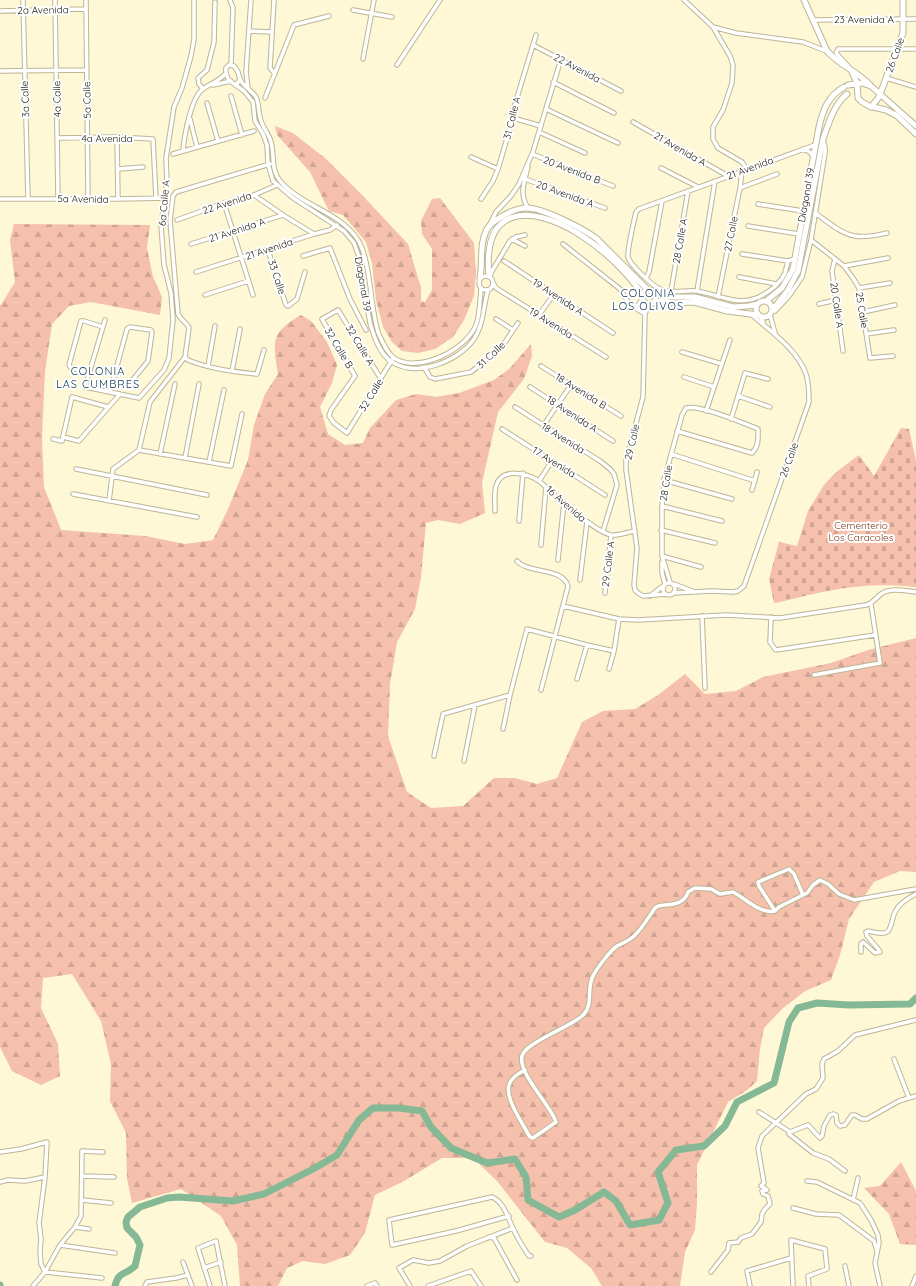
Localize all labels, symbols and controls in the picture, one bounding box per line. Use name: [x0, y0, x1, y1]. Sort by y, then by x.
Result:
street label: 2a Avenida: [17, 3, 69, 17]
street label: 23 Avenida A: [834, 13, 894, 26]
street label: 26 Calle: [883, 35, 907, 74]
street label: 22 Avenida: [551, 50, 603, 86]
street label: 3a Calle: [18, 80, 32, 118]
street label: 4a Calle: [50, 80, 64, 118]
street label: 5a Calle: [80, 81, 94, 119]
street label: 31 Calle A: [500, 95, 524, 141]
street label: 21 Avenida A: [652, 129, 709, 169]
street label: 4a Avenida: [81, 132, 133, 145]
street label: 20 Avenida B: [541, 153, 603, 187]
street label: 21 Avenida: [725, 153, 775, 183]
street label: Diagonal 39: [795, 166, 817, 223]
street label: 20 Avenida A: [534, 178, 596, 211]
street label: 6a Calle A: [156, 179, 173, 227]
street label: 22 Avenida: [201, 189, 253, 217]
street label: 5a Avenida: [57, 192, 109, 206]
street label: 21 Avenida A: [207, 215, 267, 245]
street label: 27 Calle: [721, 215, 741, 253]
street label: 28 Calle A: [670, 217, 690, 265]
street label: 21 Avenida: [244, 235, 294, 263]
street label: Diagonal 39: [352, 256, 374, 313]
street label: 33 Calle: [265, 258, 289, 296]
street label: 19 Avenida A: [530, 276, 586, 319]
street label: 20 Calle A: [827, 281, 847, 329]
district label: COLONIA LOS OLIVOS: [612, 286, 684, 313]
street label: 25 Calle: [853, 291, 871, 329]
street label: 19 Avenida: [527, 304, 575, 342]
street label: 32 Calle A: [343, 322, 378, 368]
street label: 32 Calle B: [322, 325, 357, 371]
street label: 31 Calle: [474, 338, 508, 371]
district label: COLONIA LAS CUMBRES: [56, 364, 140, 391]
street label: 18 Avenida B: [553, 370, 610, 412]
street label: 32 Calle: [356, 376, 386, 414]
street label: 18 Avenida A: [544, 393, 600, 436]
street label: 18 Avenida: [539, 420, 587, 456]
street label: 29 Calle: [622, 422, 643, 461]
street label: 26 Calle: [777, 440, 801, 479]
street label: 17 Avenida: [530, 444, 578, 480]
street label: 28 Calle: [657, 464, 675, 502]
street label: 16 Avenida: [543, 483, 589, 525]
park label: Cementerio Los Caracoles: [829, 519, 894, 544]
street label: 29 Calle A: [599, 540, 617, 588]

